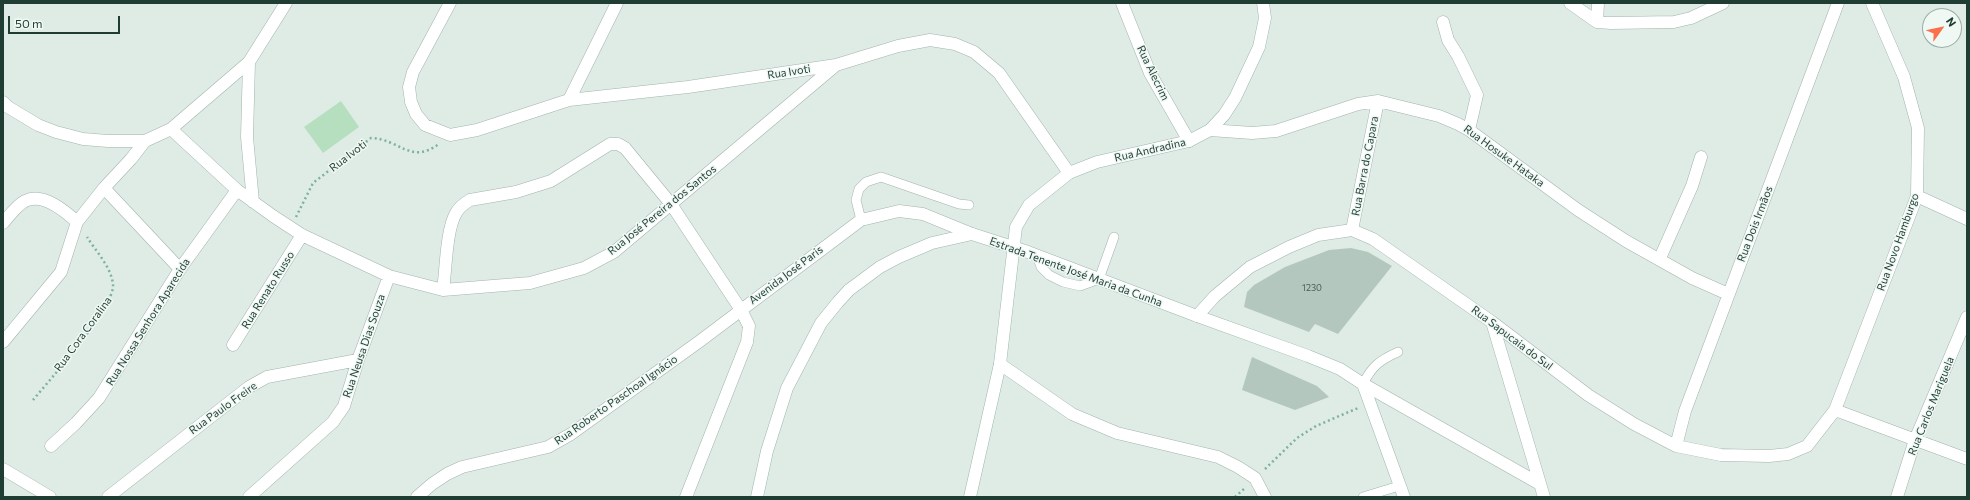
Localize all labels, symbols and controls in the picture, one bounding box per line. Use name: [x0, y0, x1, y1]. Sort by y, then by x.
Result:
scale bar: [10, 8, 122, 34]
north arrow: [1922, 8, 1962, 48]
text: N: [1944, 15, 1959, 29]
text: 50 m: [15, 16, 43, 30]
street label: Rua Alecrim: [1134, 43, 1172, 103]
street label: Rua Ivoti: [766, 62, 812, 82]
street label: Rua Barra do Capara: [1349, 115, 1381, 217]
street label: Rua Hosuke Hataka: [1461, 122, 1547, 190]
street label: Rua Andradina: [1113, 135, 1187, 165]
street label: Rua Ivoti: [327, 137, 369, 175]
street label: Rua José Pereira dos Santos: [605, 162, 719, 258]
street label: Rua Dois Irmãos: [1734, 184, 1776, 264]
street label: Rua Novo Hamburgo: [1874, 191, 1922, 293]
street label: Estrada Tenente José Maria da Cunha: [988, 234, 1164, 310]
street label: Avenida José Paris: [746, 243, 826, 307]
street label: Rua Renato Russo: [239, 249, 297, 331]
street label: Rua Nossa Senhora Aparecida: [103, 256, 193, 388]
house number: 1230: [1302, 283, 1322, 293]
street label: Rua Neusa Dias Souza: [340, 293, 388, 399]
street label: Rua Cora Coralina: [51, 294, 115, 374]
street label: Rua Sapucaia do Sul: [1469, 303, 1555, 373]
street label: Rua Roberto Paschoal Ignácio: [552, 352, 680, 448]
street label: Rua Carlos Mariguela: [1905, 355, 1957, 457]
street label: Rua Paulo Freire: [187, 379, 259, 437]

